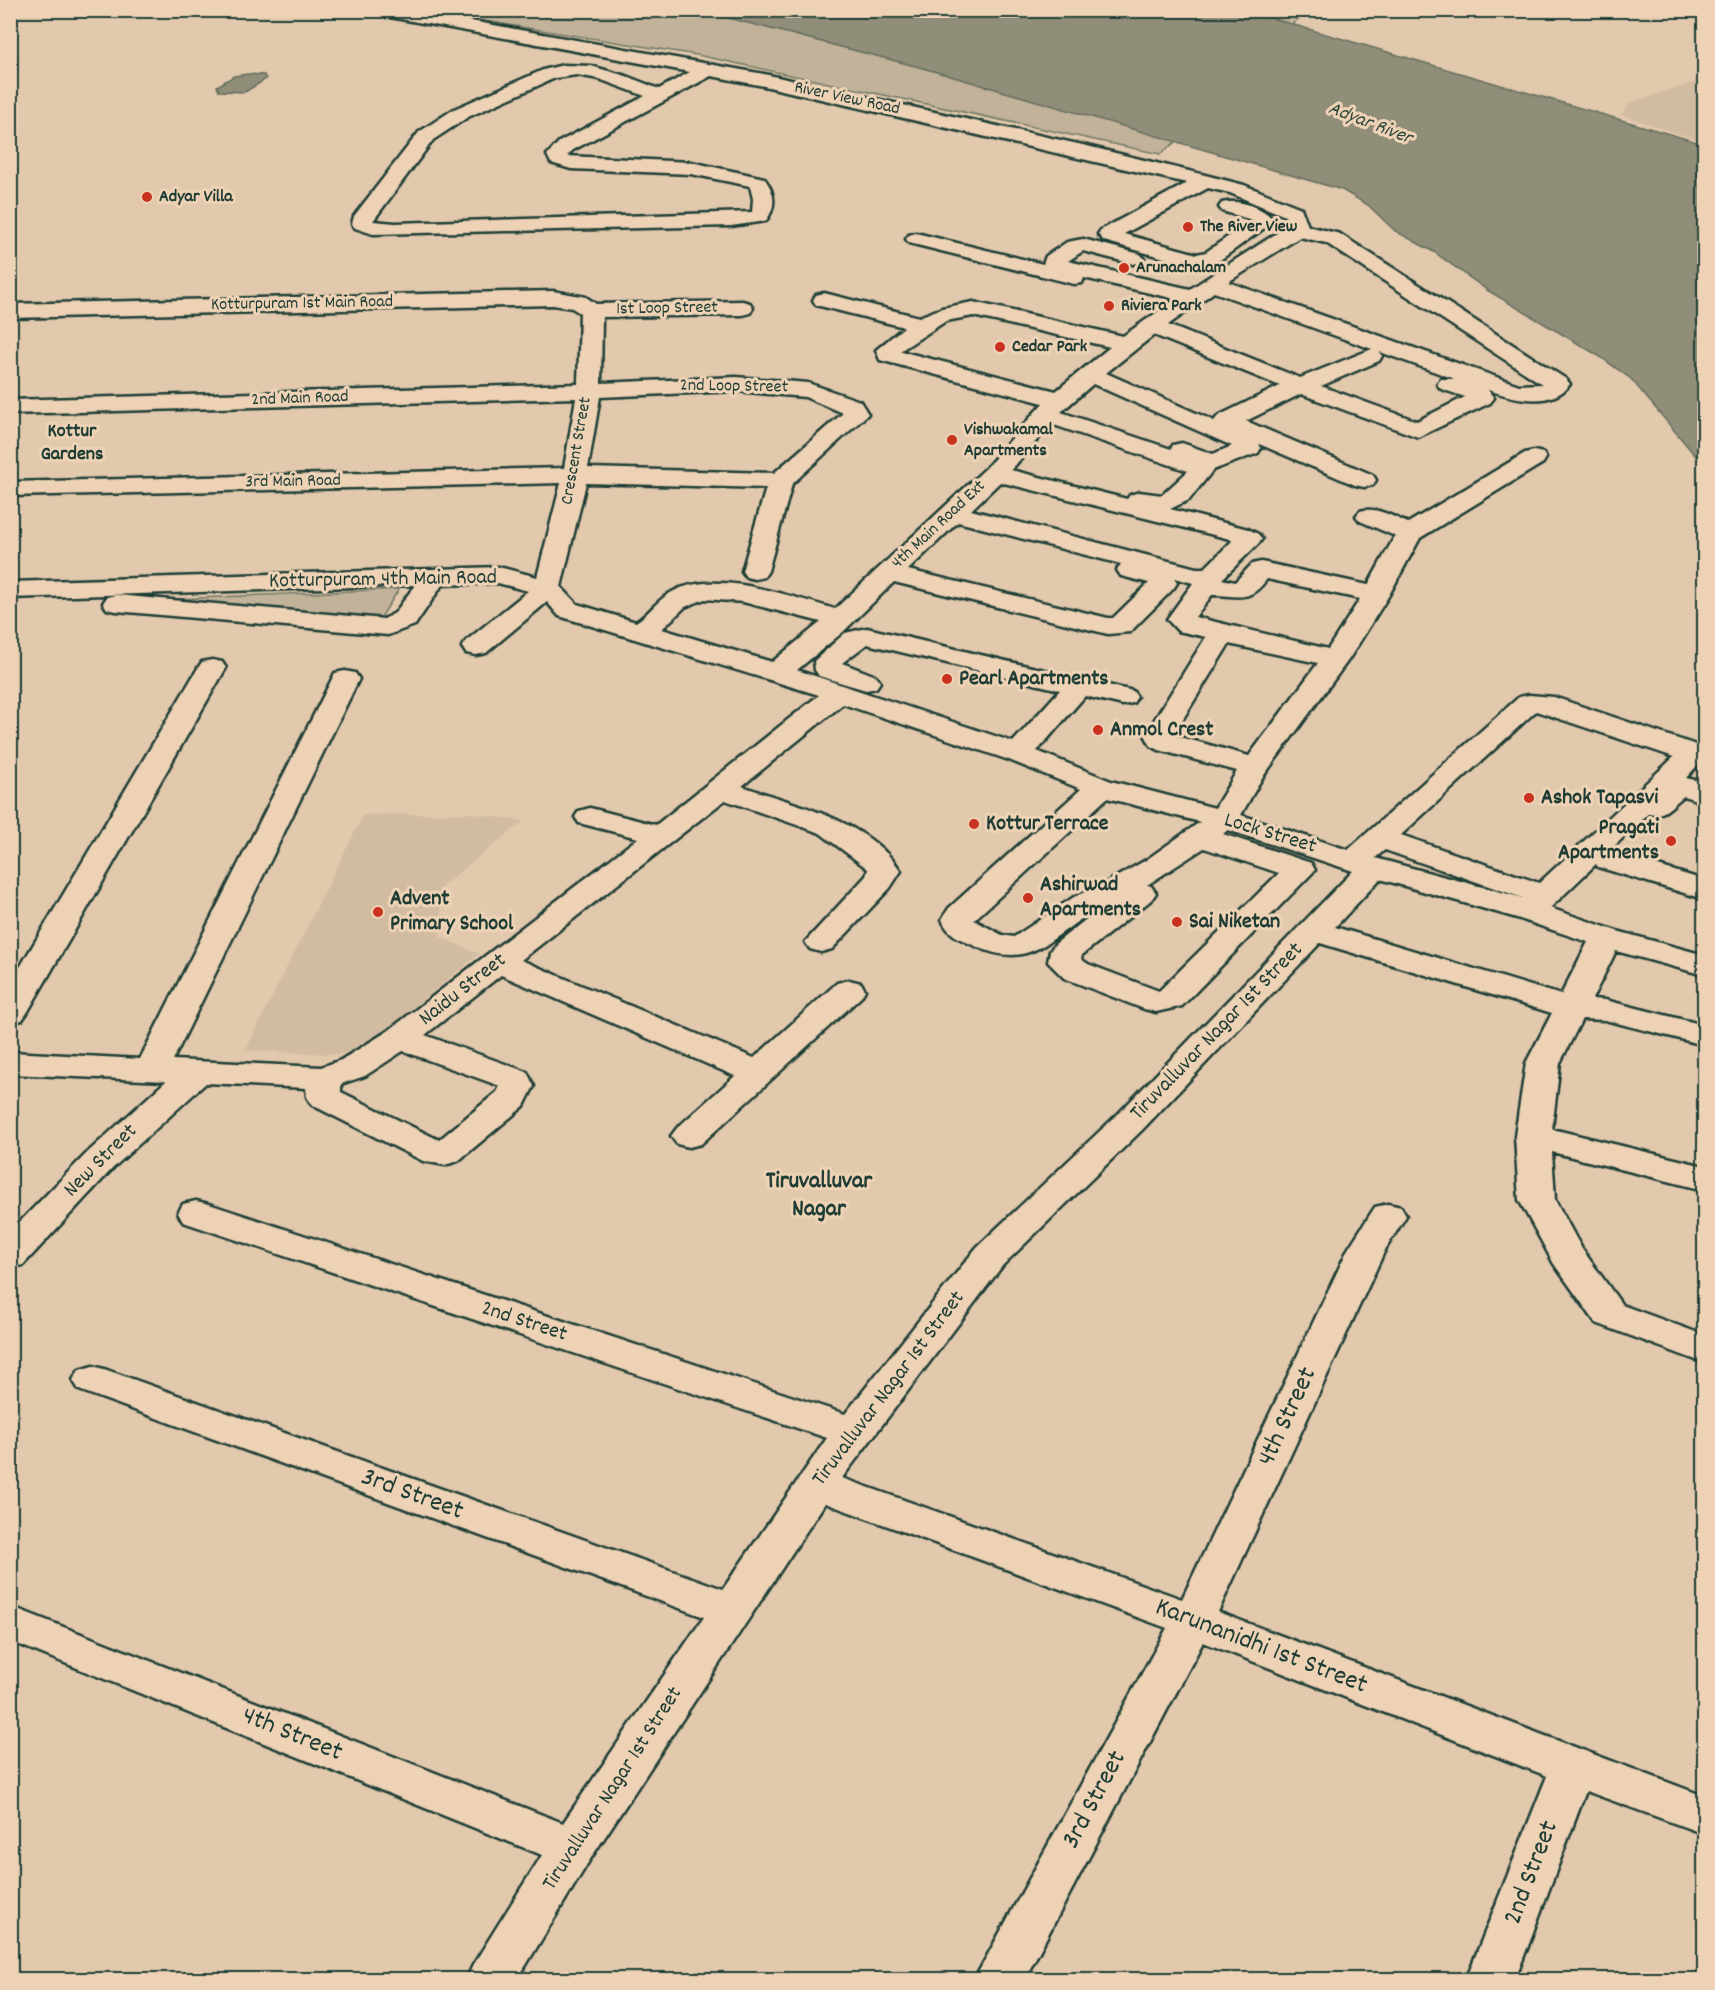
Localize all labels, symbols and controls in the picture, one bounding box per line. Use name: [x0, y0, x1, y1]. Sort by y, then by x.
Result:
street label: River View Road: [792, 76, 902, 122]
water label: Adyar River: [1324, 95, 1418, 154]
place label: Adyar Villa: [159, 185, 233, 210]
marker: Adyar Villa: [140, 190, 154, 204]
place label: The River View: [1200, 215, 1298, 240]
marker: The River View: [1181, 220, 1195, 234]
place label: Arunachalam: [1136, 256, 1226, 281]
marker: Arunachalam: [1117, 261, 1131, 275]
street label: Kotturpuram 1st Main Road: [211, 290, 393, 318]
place label: Riviera Park: [1121, 294, 1202, 319]
street label: 1st Loop Street: [616, 296, 718, 322]
marker: Riviera Park: [1102, 299, 1116, 313]
place label: Cedar Park: [1012, 335, 1088, 360]
marker: Cedar Park: [993, 340, 1007, 354]
street label: 2nd Loop Street: [680, 374, 789, 400]
street label: 2nd Main Road: [251, 385, 349, 413]
street label: Crescent Street: [555, 395, 599, 507]
district label: Kottur Gardens: [41, 418, 103, 469]
place label: Vishwakamal Apartments: [964, 418, 1053, 464]
marker: Vishwakamal Apartments: [945, 433, 959, 447]
street label: 3rd Main Road: [245, 469, 341, 495]
street label: 4th Main Road Ext: [886, 475, 992, 575]
street label: Kotturpuram 4th Main Road: [269, 563, 497, 597]
place label: Pearl Apartments: [959, 664, 1109, 695]
marker: Pearl Apartments: [940, 672, 954, 686]
place label: Anmol Crest: [1110, 715, 1214, 746]
marker: Anmol Crest: [1091, 723, 1105, 737]
place label: Ashok Tapasvi: [1541, 783, 1658, 814]
marker: Ashok Tapasvi: [1522, 791, 1536, 805]
street label: Lock Street: [1220, 805, 1320, 863]
place label: Kottur Terrace: [986, 809, 1109, 840]
place label: Pragati Apartments: [1558, 813, 1659, 869]
marker: Kottur Terrace: [967, 817, 981, 831]
marker: Pragati Apartments: [1664, 834, 1678, 848]
place label: Ashirwad Apartments: [1040, 870, 1141, 926]
place label: Advent Primary School: [390, 884, 514, 940]
marker: Ashirwad Apartments: [1021, 891, 1035, 905]
marker: Advent Primary School: [371, 905, 385, 919]
place label: Sai Niketan: [1189, 907, 1280, 938]
marker: Sai Niketan: [1170, 915, 1184, 929]
street label: Tiruvalluvar Nagar 1st Street: [1123, 936, 1311, 1128]
street label: Naidu Street: [413, 946, 513, 1034]
street label: New Street: [57, 1117, 145, 1205]
district label: Tiruvalluvar Nagar: [766, 1165, 873, 1227]
street label: Tiruvalluvar Nagar 1st Street: [805, 1285, 973, 1493]
street label: 2nd Street: [477, 1294, 571, 1350]
street label: 4th Street: [1248, 1361, 1328, 1473]
street label: 3rd Street: [355, 1458, 469, 1532]
street label: Karunanidhi 1st Street: [1149, 1589, 1373, 1705]
street label: Tiruvalluvar Nagar 1st Street: [535, 1681, 691, 1897]
street label: 4th Street: [236, 1697, 348, 1773]
street label: 3rd Street: [1053, 1744, 1137, 1856]
street label: 2nd Street: [1494, 1815, 1570, 1931]

